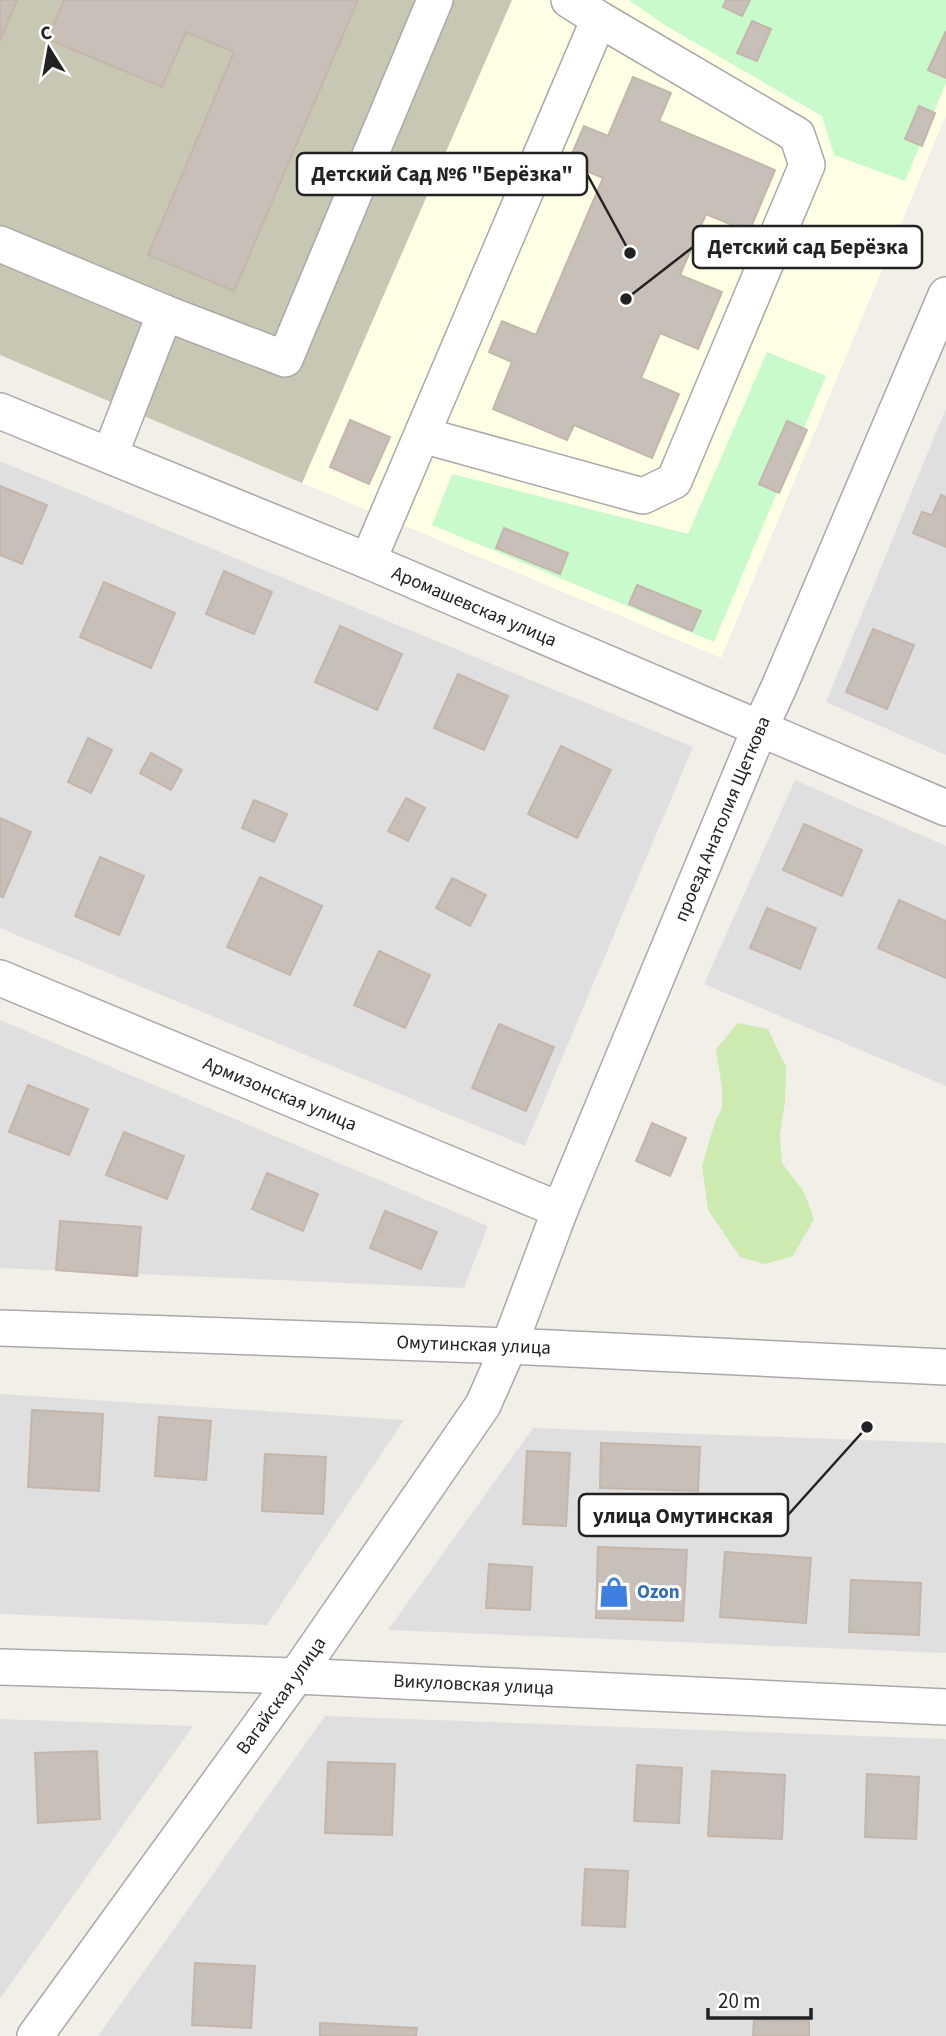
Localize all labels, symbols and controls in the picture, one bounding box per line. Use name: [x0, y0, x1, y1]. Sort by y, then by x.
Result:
north arrow: [14, 14, 84, 84]
text: С: [38, 19, 54, 48]
callout: Детский Сад №6 "Берёзка": [297, 153, 587, 195]
text: Детский Сад №6 "Берёзка": [311, 159, 573, 189]
callout: Детский сад Берёзка: [693, 226, 922, 268]
text: Детский сад Берёзка: [708, 232, 908, 262]
street label: Аромашевская улица: [388, 559, 561, 654]
street label: проезд Анатолия Щеткова: [668, 712, 777, 926]
street label: Армизонская улица: [199, 1050, 361, 1138]
street label: Омутинская улица: [396, 1329, 552, 1362]
callout: улица Омутинская: [579, 1494, 788, 1536]
text: улица Омутинская: [593, 1501, 773, 1531]
shop icon: Ozon: [597, 1575, 631, 1609]
place label: Ozon: [637, 1579, 680, 1606]
street label: Вагайская улица: [230, 1631, 333, 1760]
street label: Викуловская улица: [393, 1667, 555, 1702]
scale bar: [708, 1976, 811, 2020]
text: 20 m: [718, 1986, 760, 2016]

